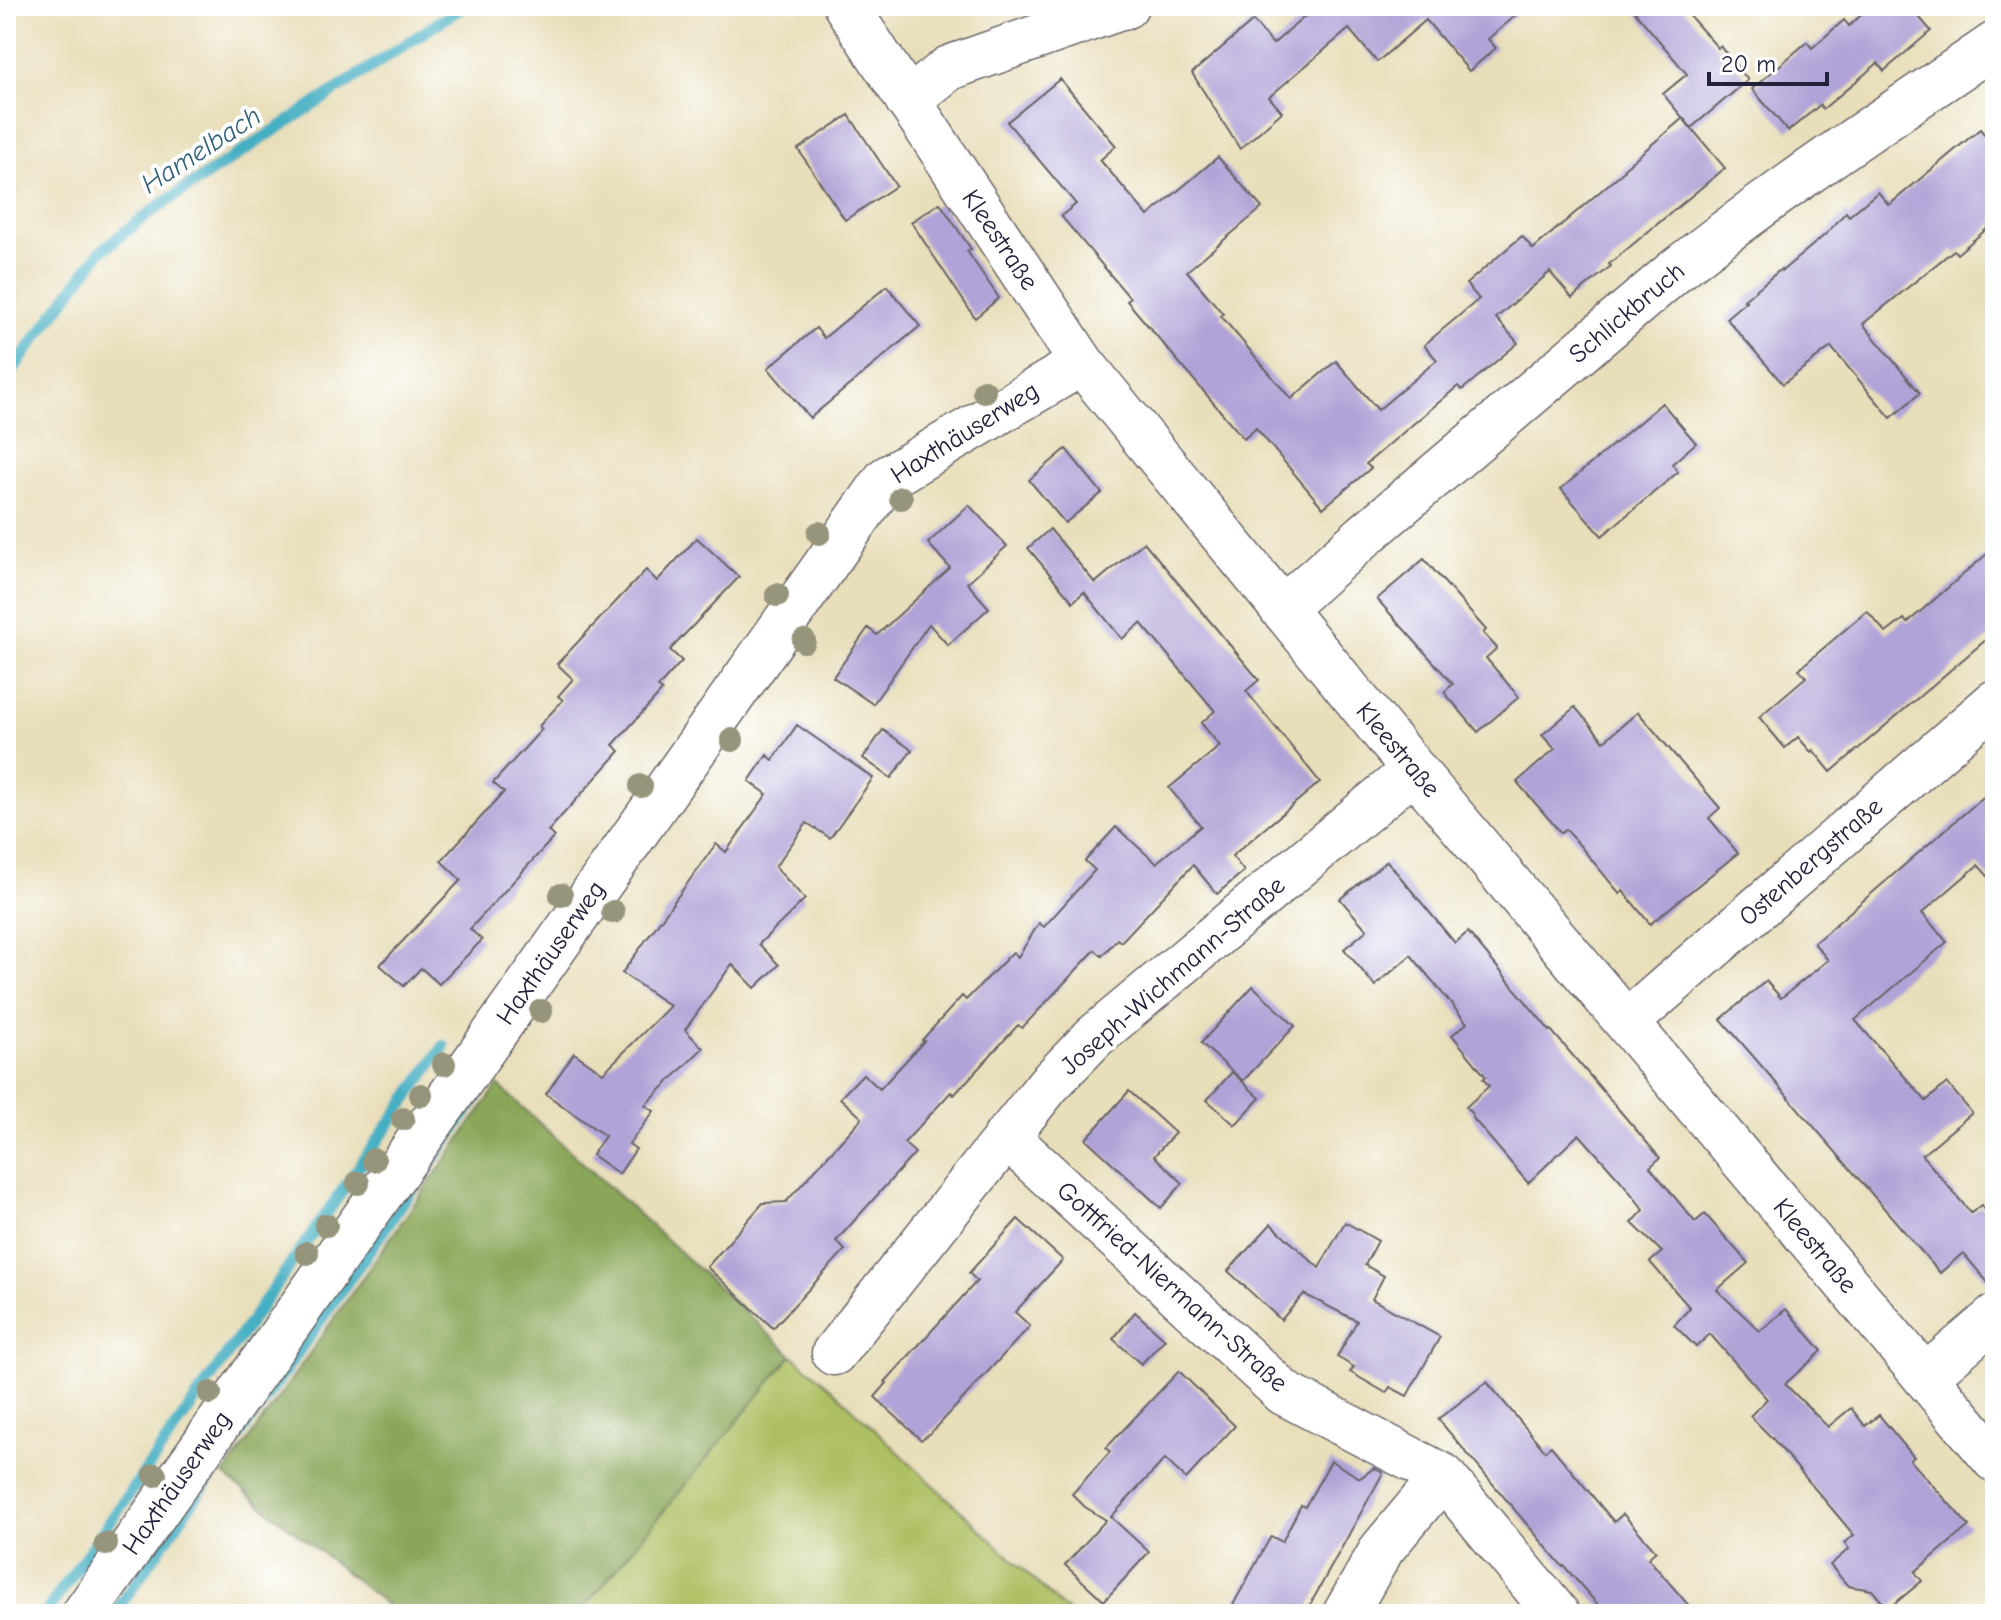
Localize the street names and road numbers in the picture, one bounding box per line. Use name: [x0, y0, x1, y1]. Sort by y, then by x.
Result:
street label: Kleestraße: [956, 184, 1044, 296]
street label: Schlickbruch: [1563, 256, 1691, 370]
street label: Haxthäuserweg: [886, 376, 1044, 490]
street label: Kleestraße: [1350, 696, 1446, 804]
street label: Ostenbergstraße: [1733, 792, 1889, 932]
street label: Joseph-Wichmann-Straße: [1055, 870, 1291, 1082]
street label: Haxthäuserweg: [490, 875, 612, 1031]
street label: Gottfried-Niermann-Straße: [1051, 1175, 1293, 1399]
street label: Kleestraße: [1767, 1192, 1863, 1300]
street label: Haxthäuserweg: [116, 1405, 238, 1561]

